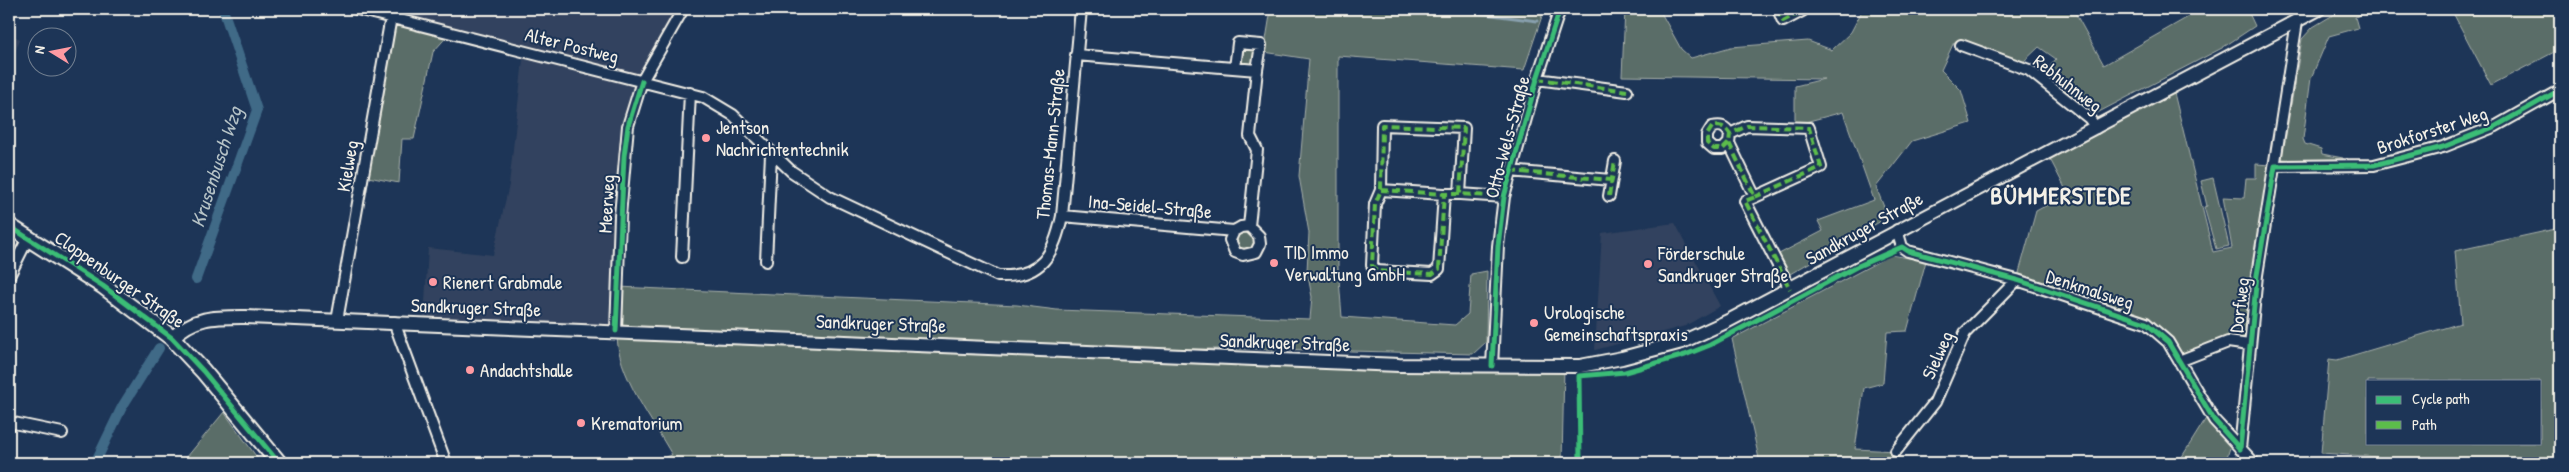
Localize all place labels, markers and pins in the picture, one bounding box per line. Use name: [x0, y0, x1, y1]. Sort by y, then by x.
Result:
place label: Jentson Nachrichtentechnik: [716, 114, 849, 162]
marker: Jentson Nachrichtentechnik: [700, 132, 712, 144]
place label: TID Immo Verwaltung GmbH: [1284, 239, 1405, 287]
place label: Förderschule Sandkruger Straße: [1657, 240, 1789, 288]
marker: TID Immo Verwaltung GmbH: [1268, 257, 1280, 269]
marker: Förderschule Sandkruger Straße: [1642, 258, 1654, 270]
place label: Rienert Grabmale: [443, 269, 563, 295]
marker: Rienert Grabmale: [427, 276, 439, 288]
place label: Urologische Gemeinschaftspraxis: [1544, 299, 1688, 347]
marker: Urologische Gemeinschaftspraxis: [1528, 317, 1540, 329]
place label: Andachtshalle: [480, 357, 574, 383]
marker: Andachtshalle: [464, 364, 476, 376]
place label: Krematorium: [591, 410, 683, 436]
marker: Krematorium: [575, 417, 587, 429]

